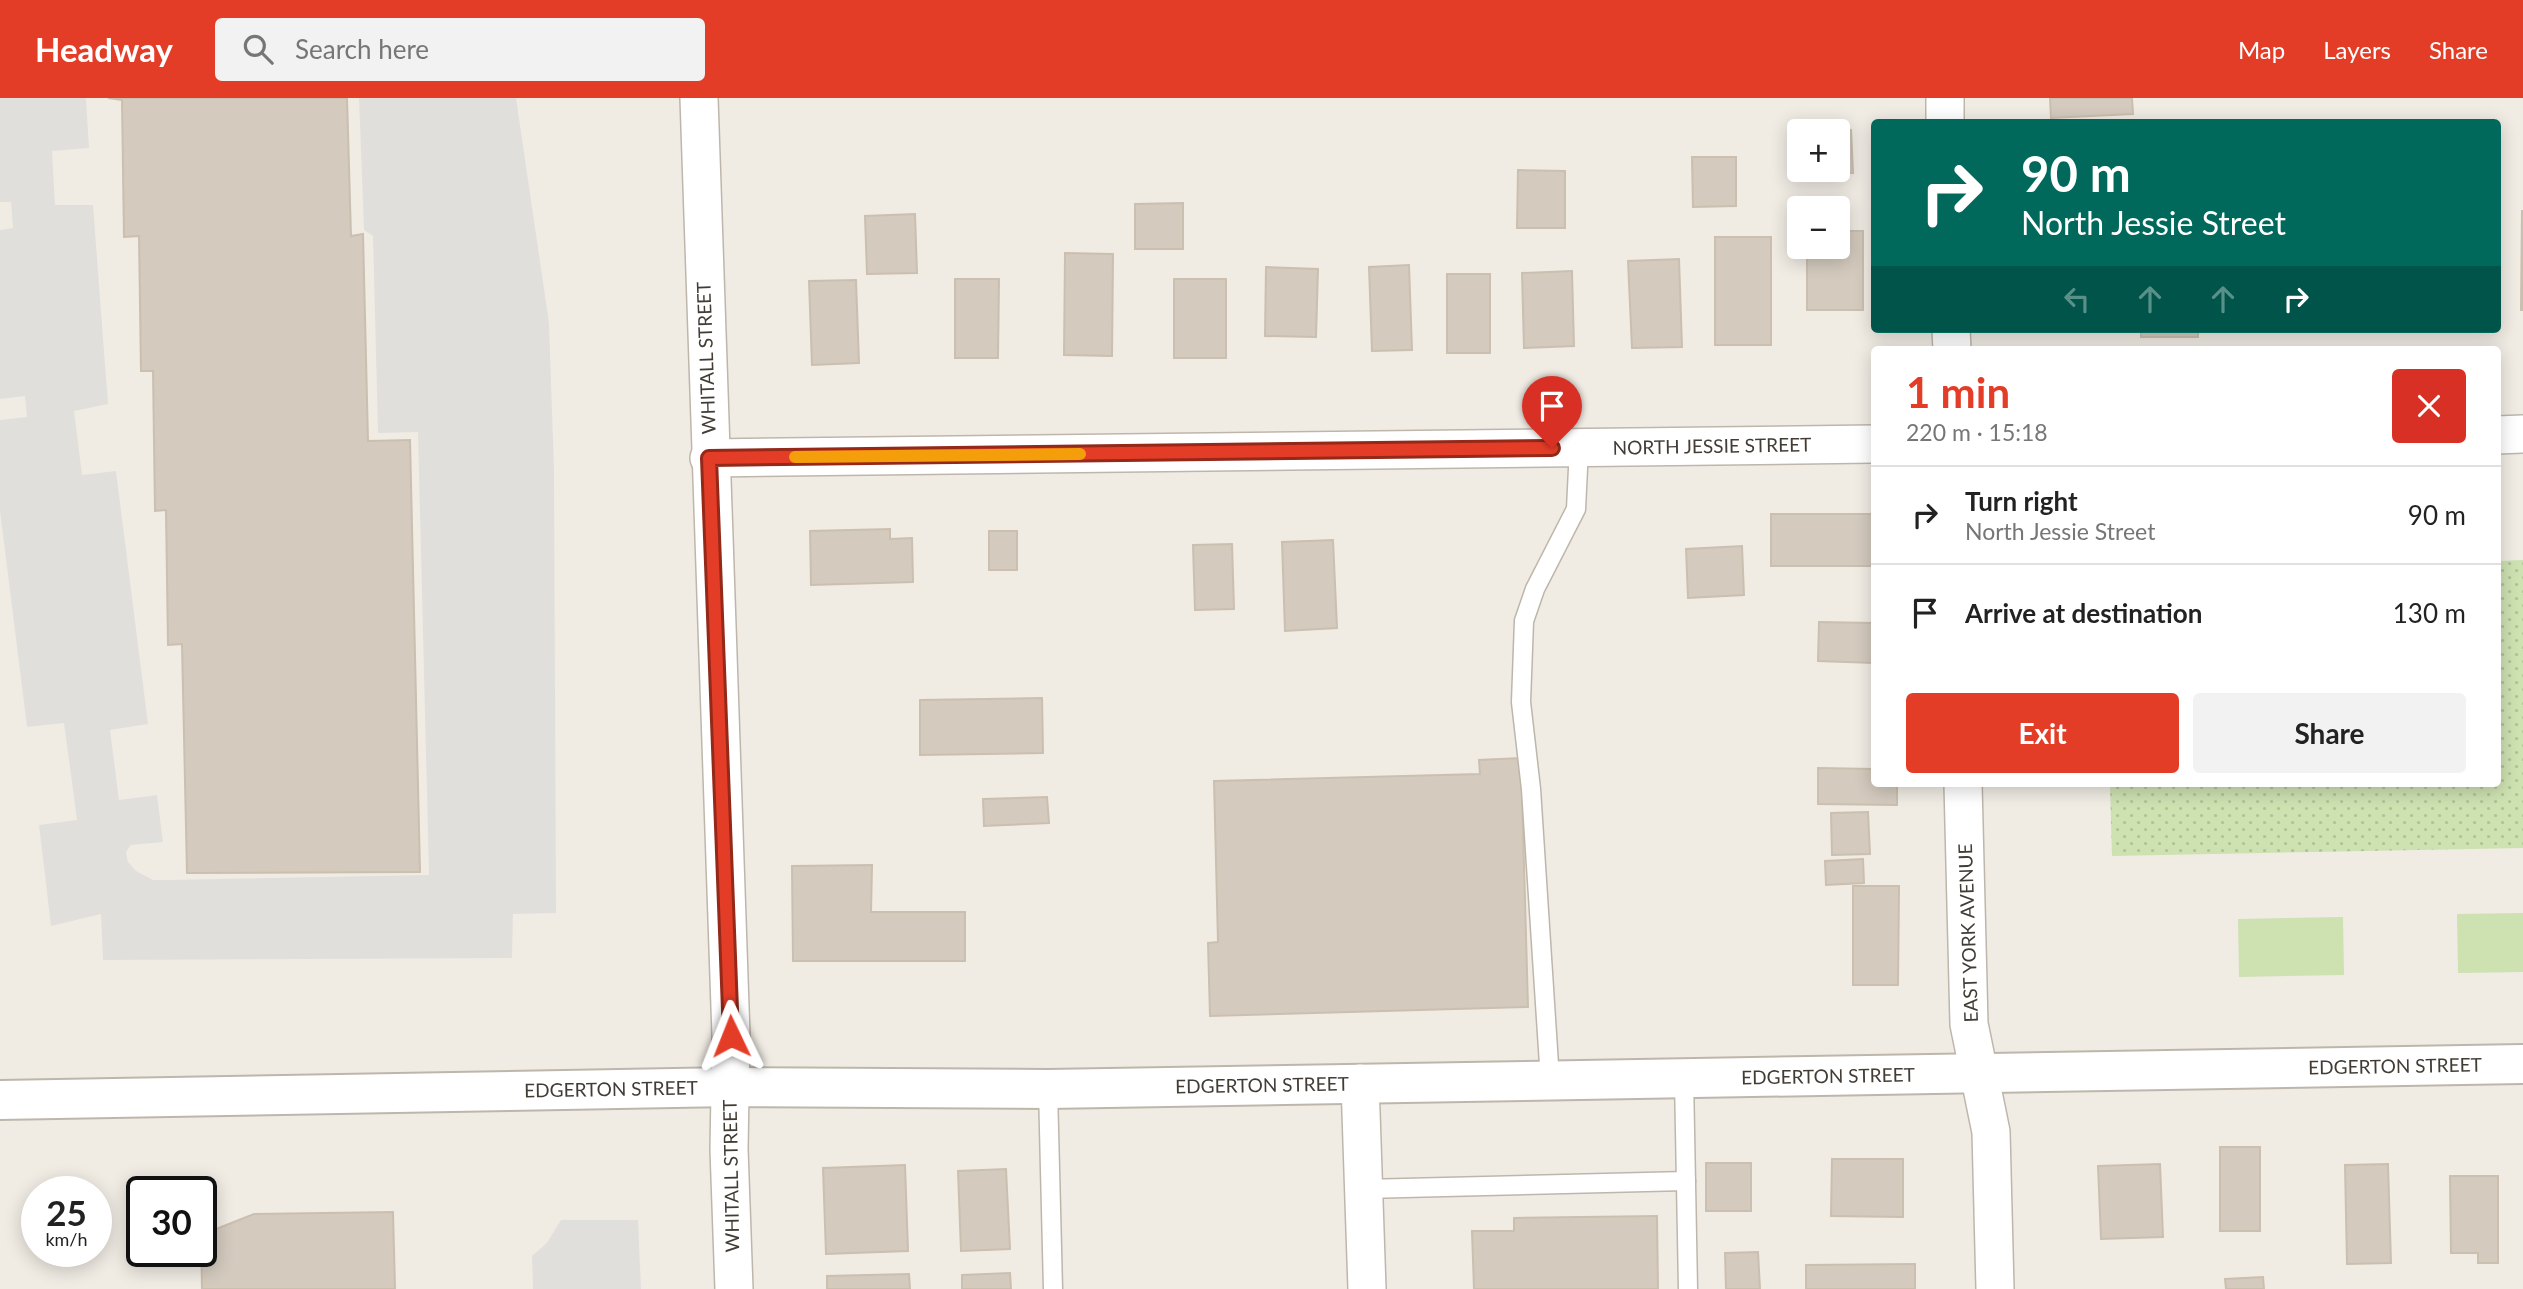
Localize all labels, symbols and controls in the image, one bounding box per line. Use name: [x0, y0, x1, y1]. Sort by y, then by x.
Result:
search box: [215, 18, 705, 81]
text: Headway: [35, 29, 173, 69]
icon: search: [239, 30, 277, 68]
text: Search here: [295, 33, 429, 65]
text: Map: [2238, 35, 2285, 64]
text: Layers: [2323, 35, 2391, 64]
text: Share: [2429, 35, 2488, 64]
map controls: [1787, 119, 1850, 259]
button: +: [1787, 119, 1850, 182]
text: 90 m: [2021, 144, 2131, 202]
icon: right: [1906, 147, 1997, 238]
button: −: [1787, 196, 1850, 259]
text: North Jessie Street: [2021, 203, 2286, 242]
icon: left: [2058, 280, 2096, 318]
icon: ahead: [2131, 280, 2169, 318]
icon: ahead: [2204, 280, 2242, 318]
icon: right: [2277, 280, 2315, 318]
street label: WHITALL STREET: [691, 281, 720, 435]
text: 1 min: [1906, 367, 2010, 417]
button: close: [2392, 369, 2466, 443]
pin: [1522, 376, 1582, 448]
icon: arrive: [1533, 387, 1571, 425]
text: 220 m · 15:18: [1906, 418, 2048, 446]
street label: NORTH JESSIE STREET: [1613, 432, 1811, 459]
text: Turn right: [1965, 485, 2078, 517]
icon: right: [1906, 496, 1944, 534]
text: 90 m: [2408, 499, 2466, 531]
text: North Jessie Street: [1965, 517, 2155, 545]
icon: arrive: [1906, 594, 1944, 632]
text: Arrive at destination: [1965, 597, 2202, 629]
text: 130 m: [2393, 597, 2466, 629]
button: Exit: [1906, 693, 2179, 773]
button: Share: [2193, 693, 2466, 773]
street label: EAST YORK AVENUE: [1953, 843, 1982, 1023]
position arrow: [694, 999, 768, 1073]
street label: EDGERTON STREET: [2308, 1052, 2482, 1079]
street label: EDGERTON STREET: [1741, 1062, 1915, 1089]
street label: EDGERTON STREET: [1175, 1071, 1349, 1098]
street label: EDGERTON STREET: [524, 1075, 698, 1102]
street label: WHITALL STREET: [718, 1099, 743, 1253]
speed limit sign: 30: [126, 1176, 217, 1267]
text: 25: [46, 1191, 87, 1233]
text: km/h: [45, 1228, 88, 1250]

